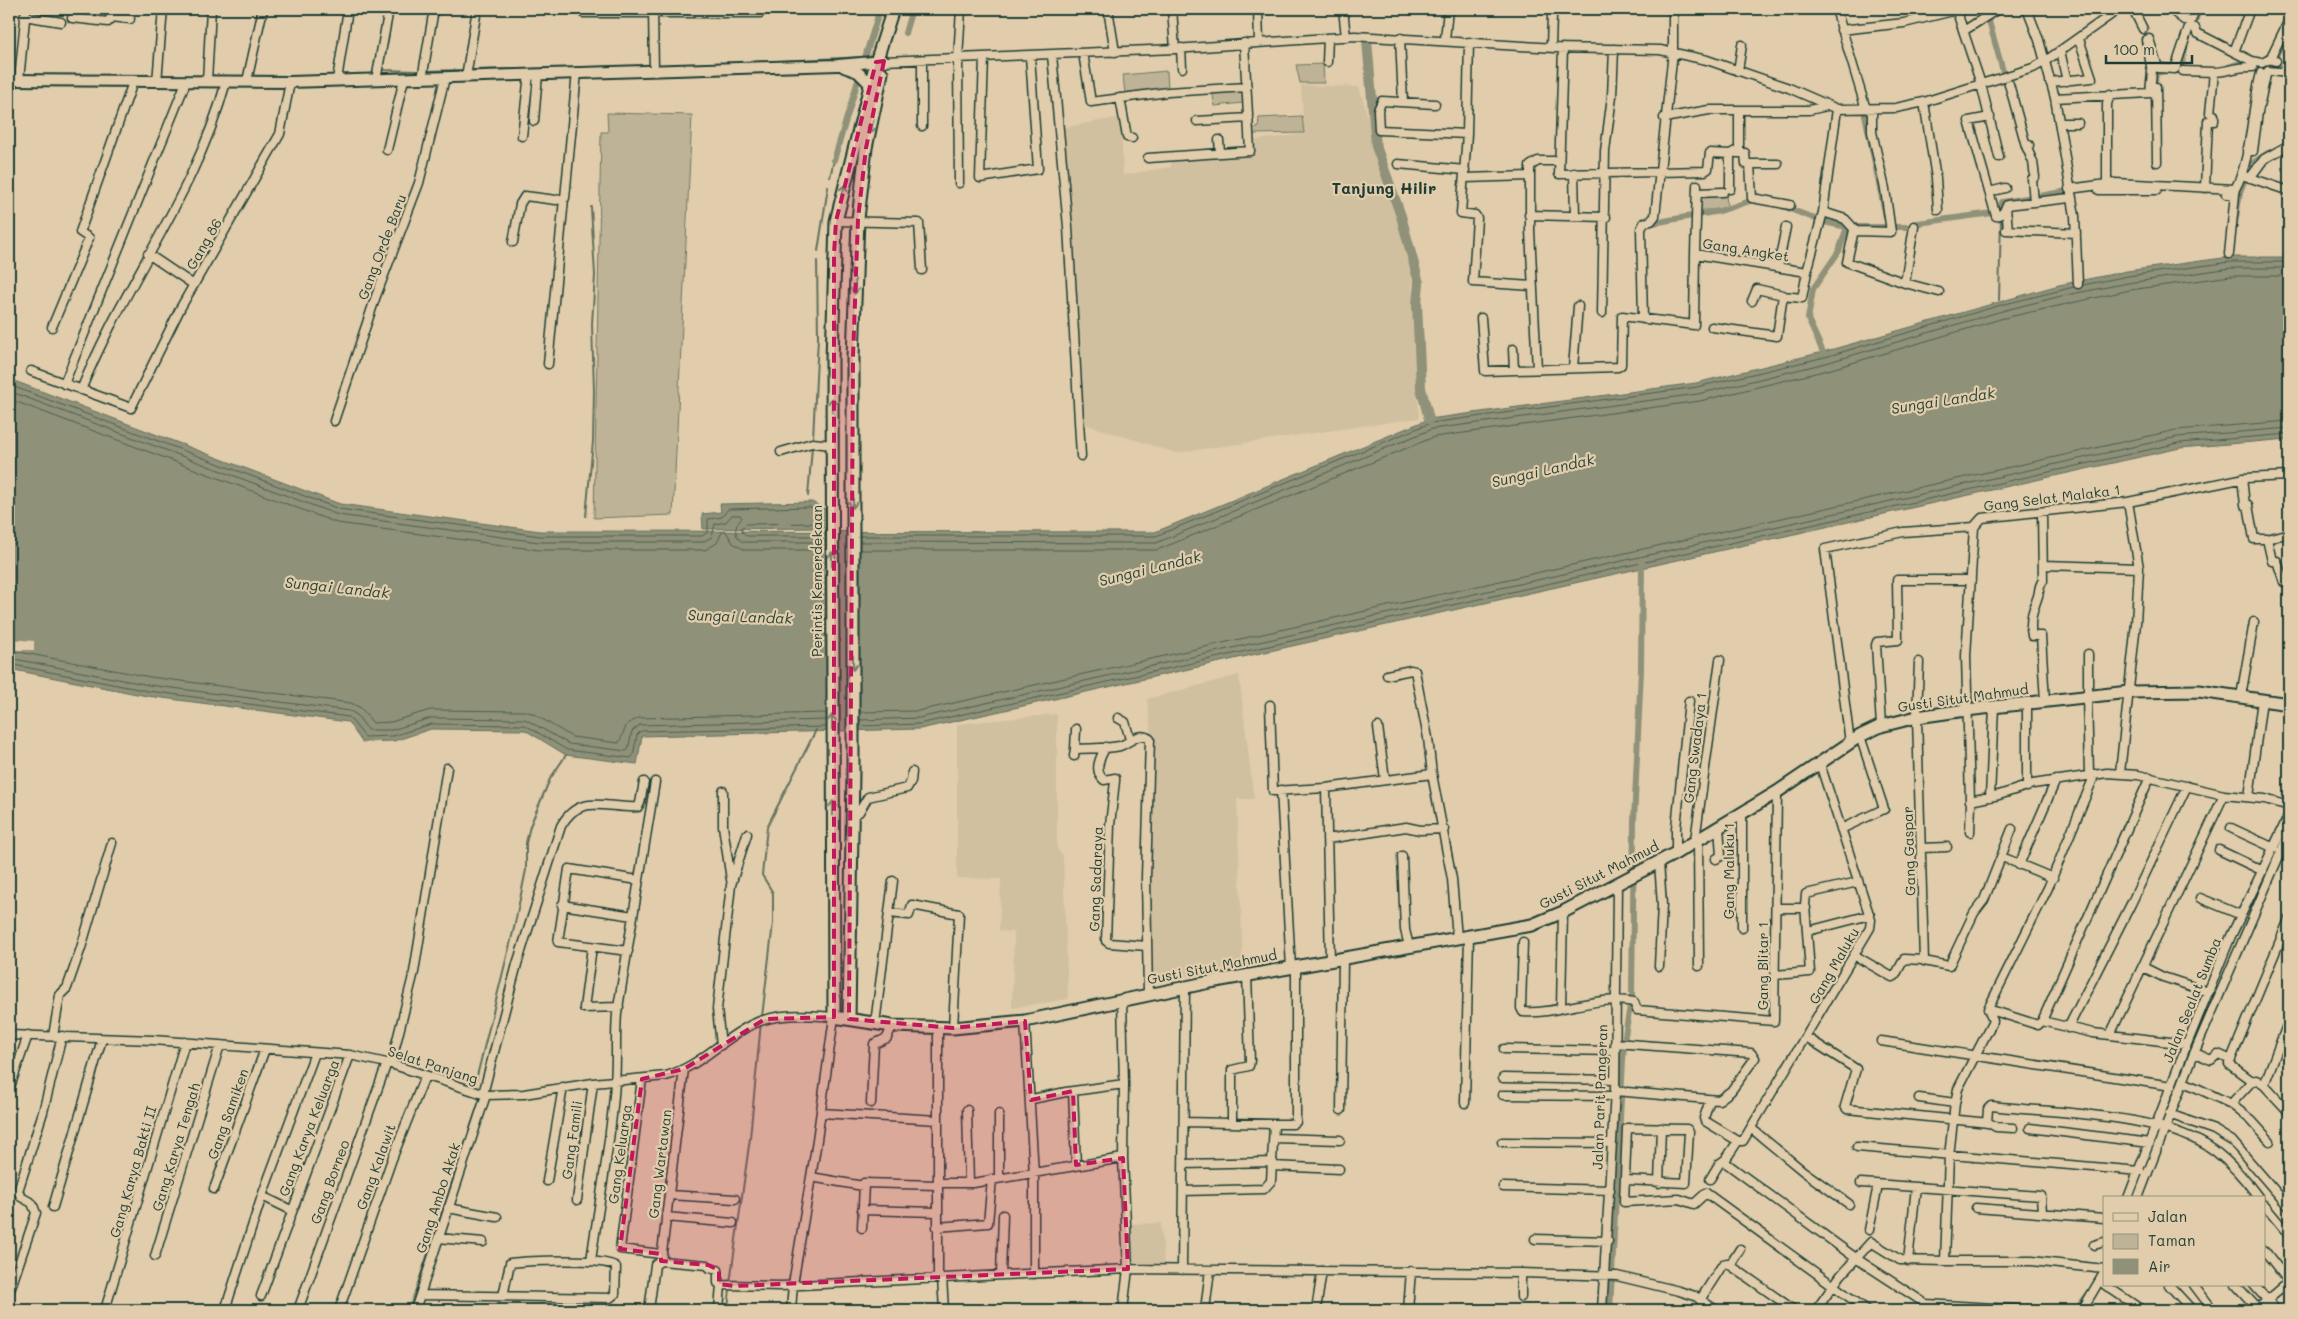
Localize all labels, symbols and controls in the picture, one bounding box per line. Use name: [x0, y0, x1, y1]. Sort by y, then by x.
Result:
scale bar: [2106, 32, 2192, 64]
text: 100 m: [2113, 39, 2155, 59]
one-way arrow: [867, 118, 876, 134]
district label: Tanjung Hilir: [1332, 177, 1436, 198]
one-way arrow: [839, 185, 849, 201]
street label: Gang Orde Baru: [353, 191, 410, 302]
street label: Gang 86: [181, 215, 226, 273]
street label: Gang Angket: [1701, 233, 1791, 266]
one-way arrow: [851, 279, 860, 295]
water label: Sungai Landak: [1890, 382, 1997, 418]
one-way arrow: [827, 398, 837, 414]
water label: Sungai Landak: [1489, 448, 1597, 492]
street label: Gang Selat Malaka 1: [1982, 480, 2122, 515]
one-way arrow: [848, 492, 858, 508]
street label: Perintis Kemerdekaan: [807, 505, 826, 657]
water label: Sungai Landak: [1097, 545, 1204, 590]
one-way arrow: [827, 551, 837, 568]
water label: Sungai Landak: [284, 572, 391, 603]
water label: Sungai Landak: [687, 604, 794, 628]
one-way arrow: [848, 654, 858, 671]
street label: Gusti Situt Mahmud: [1896, 679, 2030, 716]
street label: Gang Swadaya 1: [1678, 692, 1711, 804]
one-way arrow: [827, 714, 837, 730]
one-way arrow: [828, 801, 838, 817]
street label: Gang Gaspar: [1897, 806, 1920, 896]
street label: Gang Maluku 1: [1719, 823, 1738, 919]
street label: Gang Sadaraya: [1084, 826, 1107, 932]
street label: Gusti Situt Mahmud: [1536, 836, 1662, 913]
street label: Gang Blitar 1: [1753, 922, 1772, 1010]
street label: Gang Maluku: [1804, 924, 1863, 1008]
street label: Jalan Sealat Sumba: [2158, 934, 2225, 1065]
street label: Gusti Situt Mahmud: [1145, 945, 1279, 988]
street label: Jalan Parit Pangeran: [1587, 1024, 1612, 1170]
street label: Selat Panjang: [386, 1041, 481, 1088]
street label: Gang Karya Keluarga: [274, 1057, 343, 1199]
street label: Gang Samiken: [202, 1066, 253, 1162]
street label: Gang Karya Tengah: [147, 1080, 204, 1213]
street label: Gang Famili: [557, 1099, 586, 1180]
street label: Gang Keluarga: [603, 1103, 636, 1205]
street label: Gang Karya Bakti II: [105, 1104, 160, 1240]
street label: Gang Wartawan: [643, 1108, 676, 1220]
street label: Gang Kalawit: [351, 1121, 400, 1212]
street label: Gang Borneo: [306, 1137, 354, 1227]
street label: Gang Ambo Akak: [411, 1140, 464, 1256]
legend: [2103, 1196, 2266, 1286]
text: Jalan: [2148, 1206, 2187, 1226]
text: Taman: [2148, 1230, 2195, 1250]
text: Air: [2148, 1256, 2171, 1276]

